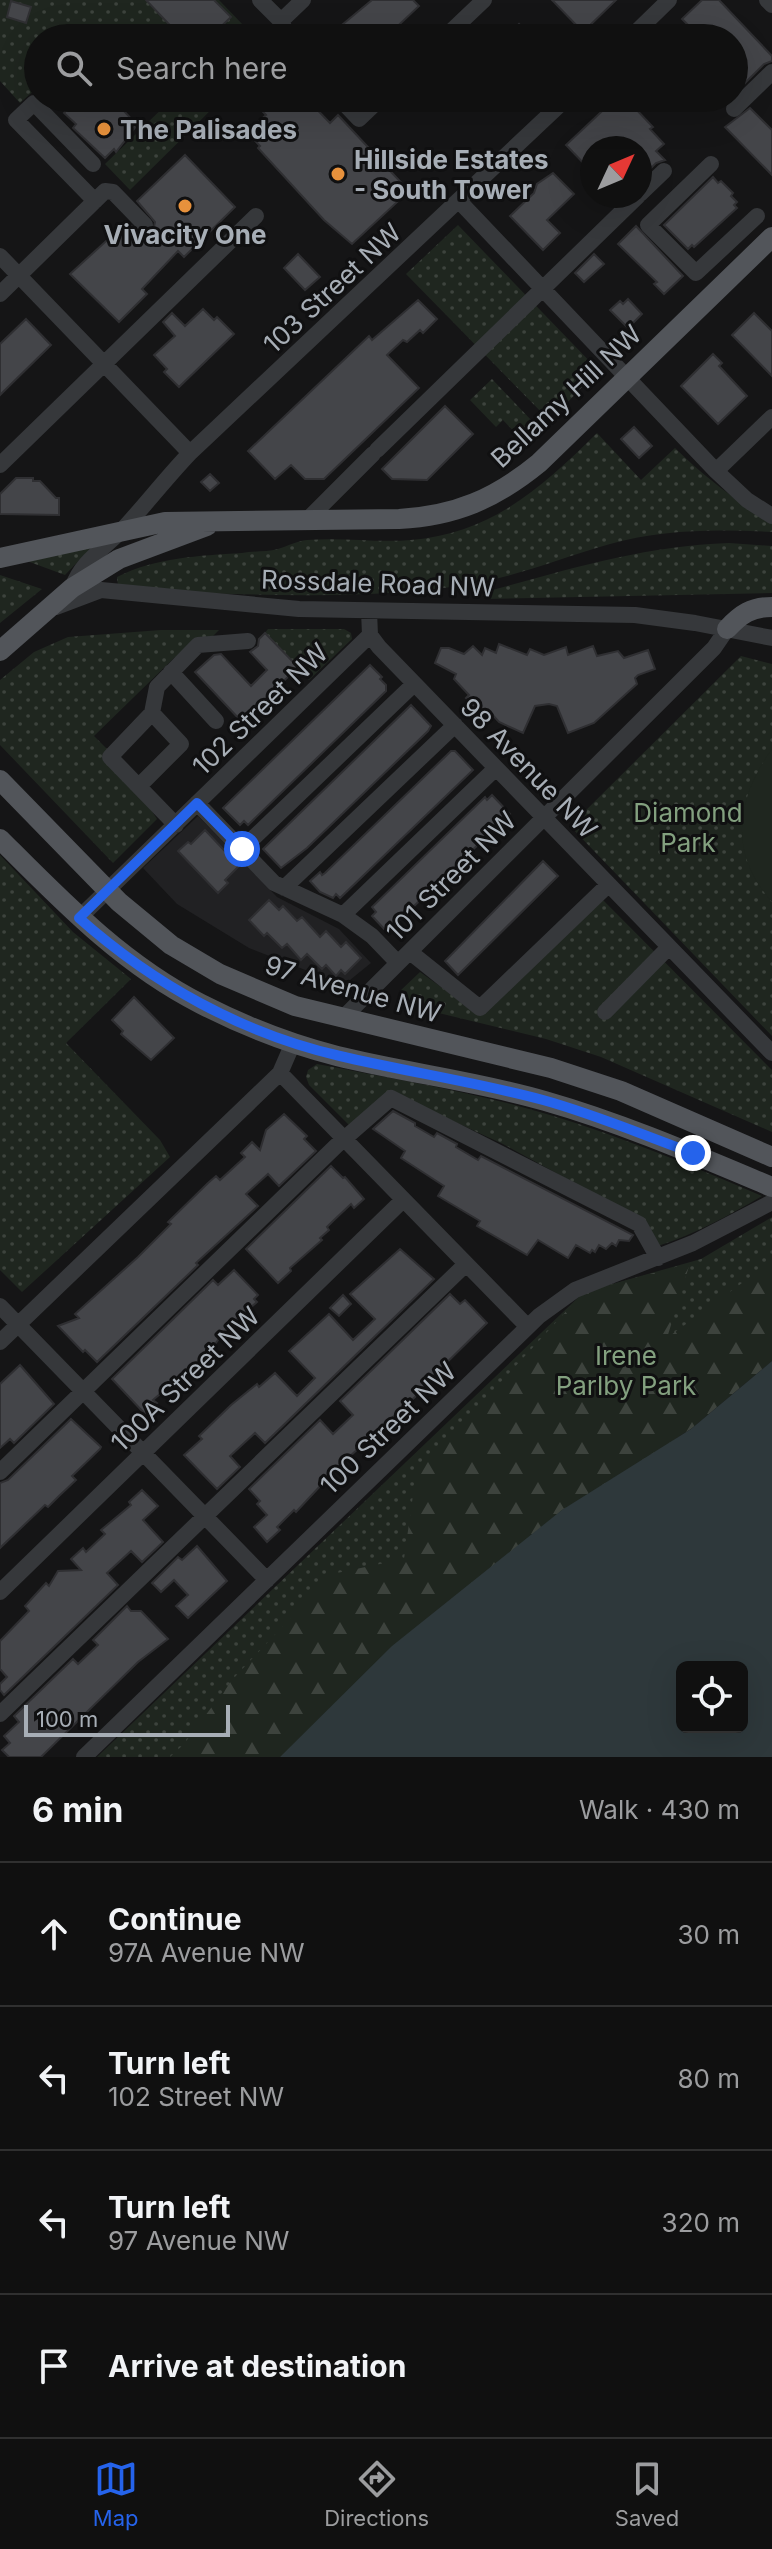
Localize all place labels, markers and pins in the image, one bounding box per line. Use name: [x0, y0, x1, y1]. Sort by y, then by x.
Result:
place label: The Palisades: [120, 114, 297, 145]
marker: The Palisades: [95, 120, 113, 138]
place label: Hillside Estates - South Tower: [354, 144, 549, 205]
marker: Hillside Estates - South Tower: [329, 165, 347, 183]
marker: Vivacity One: [176, 197, 194, 215]
place label: Vivacity One: [104, 219, 266, 250]

